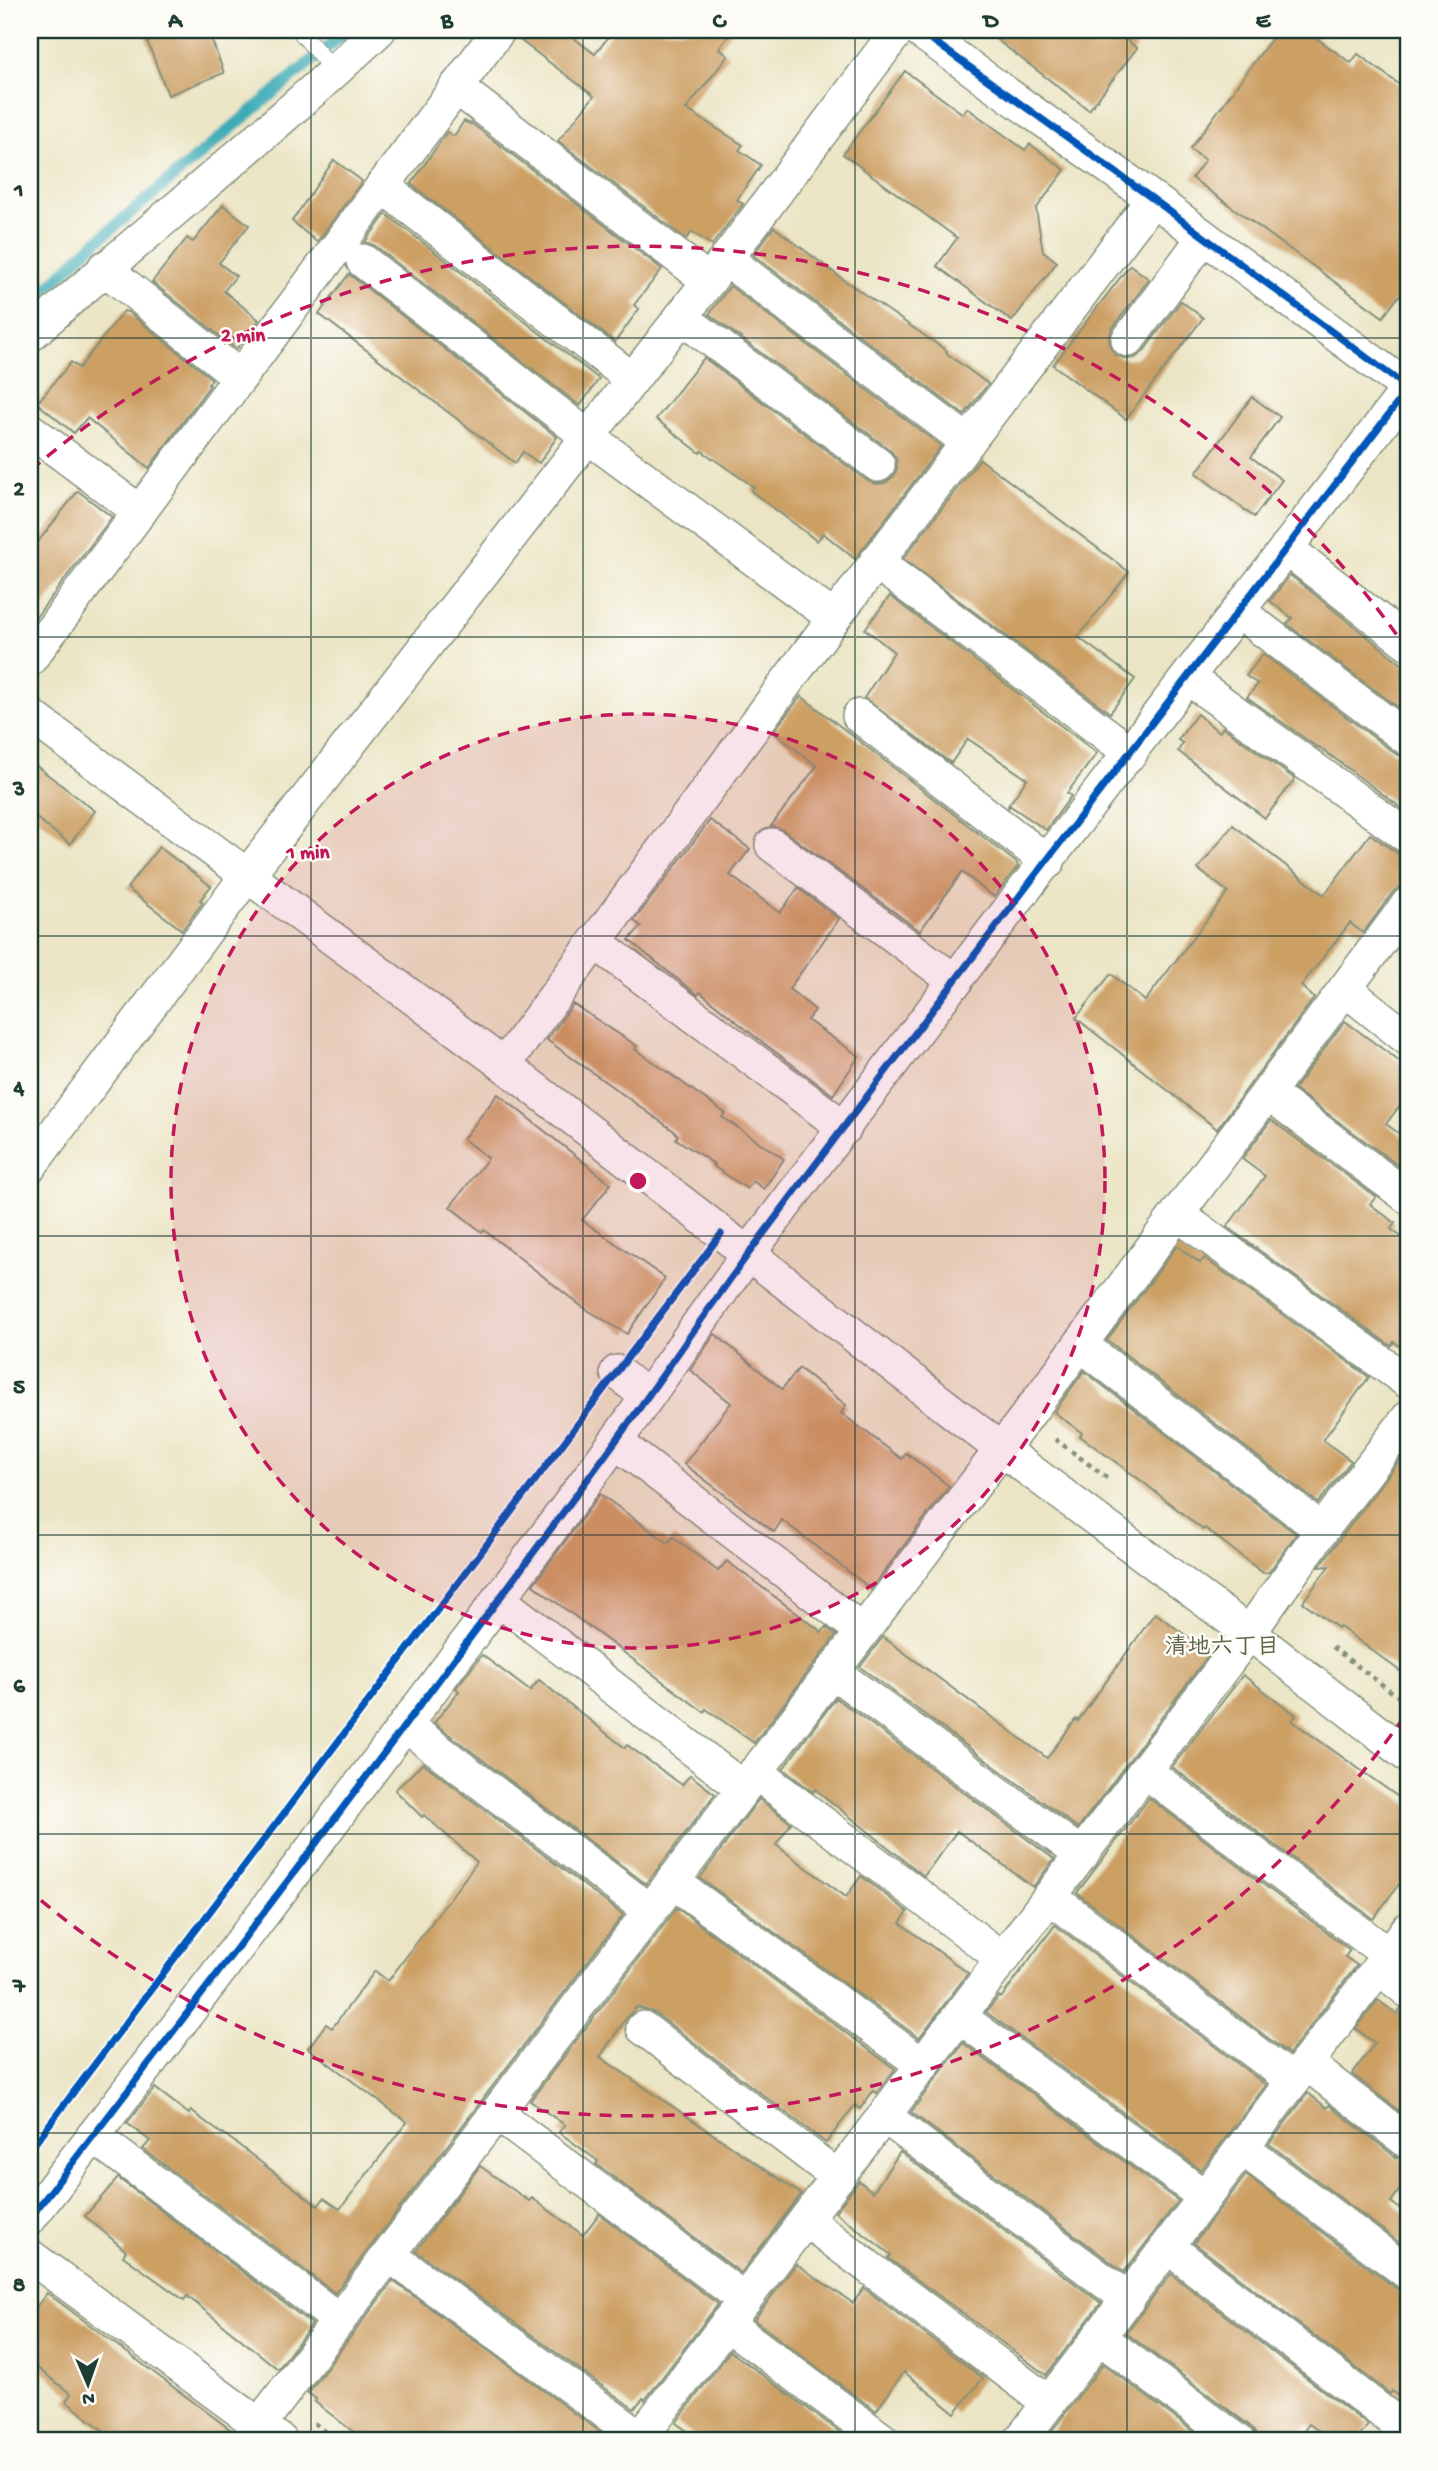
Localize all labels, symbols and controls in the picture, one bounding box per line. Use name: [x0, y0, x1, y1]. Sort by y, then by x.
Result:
text: A: [167, 9, 183, 36]
text: B: [440, 9, 454, 36]
text: C: [713, 9, 728, 36]
text: D: [982, 9, 1000, 36]
text: E: [1256, 9, 1272, 36]
text: 1: [13, 178, 24, 205]
text: 2 min: [221, 325, 266, 350]
text: 2: [13, 477, 25, 504]
text: 3: [12, 777, 25, 804]
text: 1 min: [286, 842, 330, 867]
text: 4: [13, 1076, 25, 1103]
centre of rings: [626, 1169, 650, 1193]
text: 5: [13, 1375, 25, 1402]
district label: 清地六丁目: [1165, 1634, 1280, 1662]
text: 6: [13, 1674, 26, 1701]
text: 7: [12, 1974, 26, 2001]
text: 8: [13, 2273, 26, 2300]
north arrow: [52, 2348, 122, 2418]
text: N: [82, 2386, 95, 2409]

